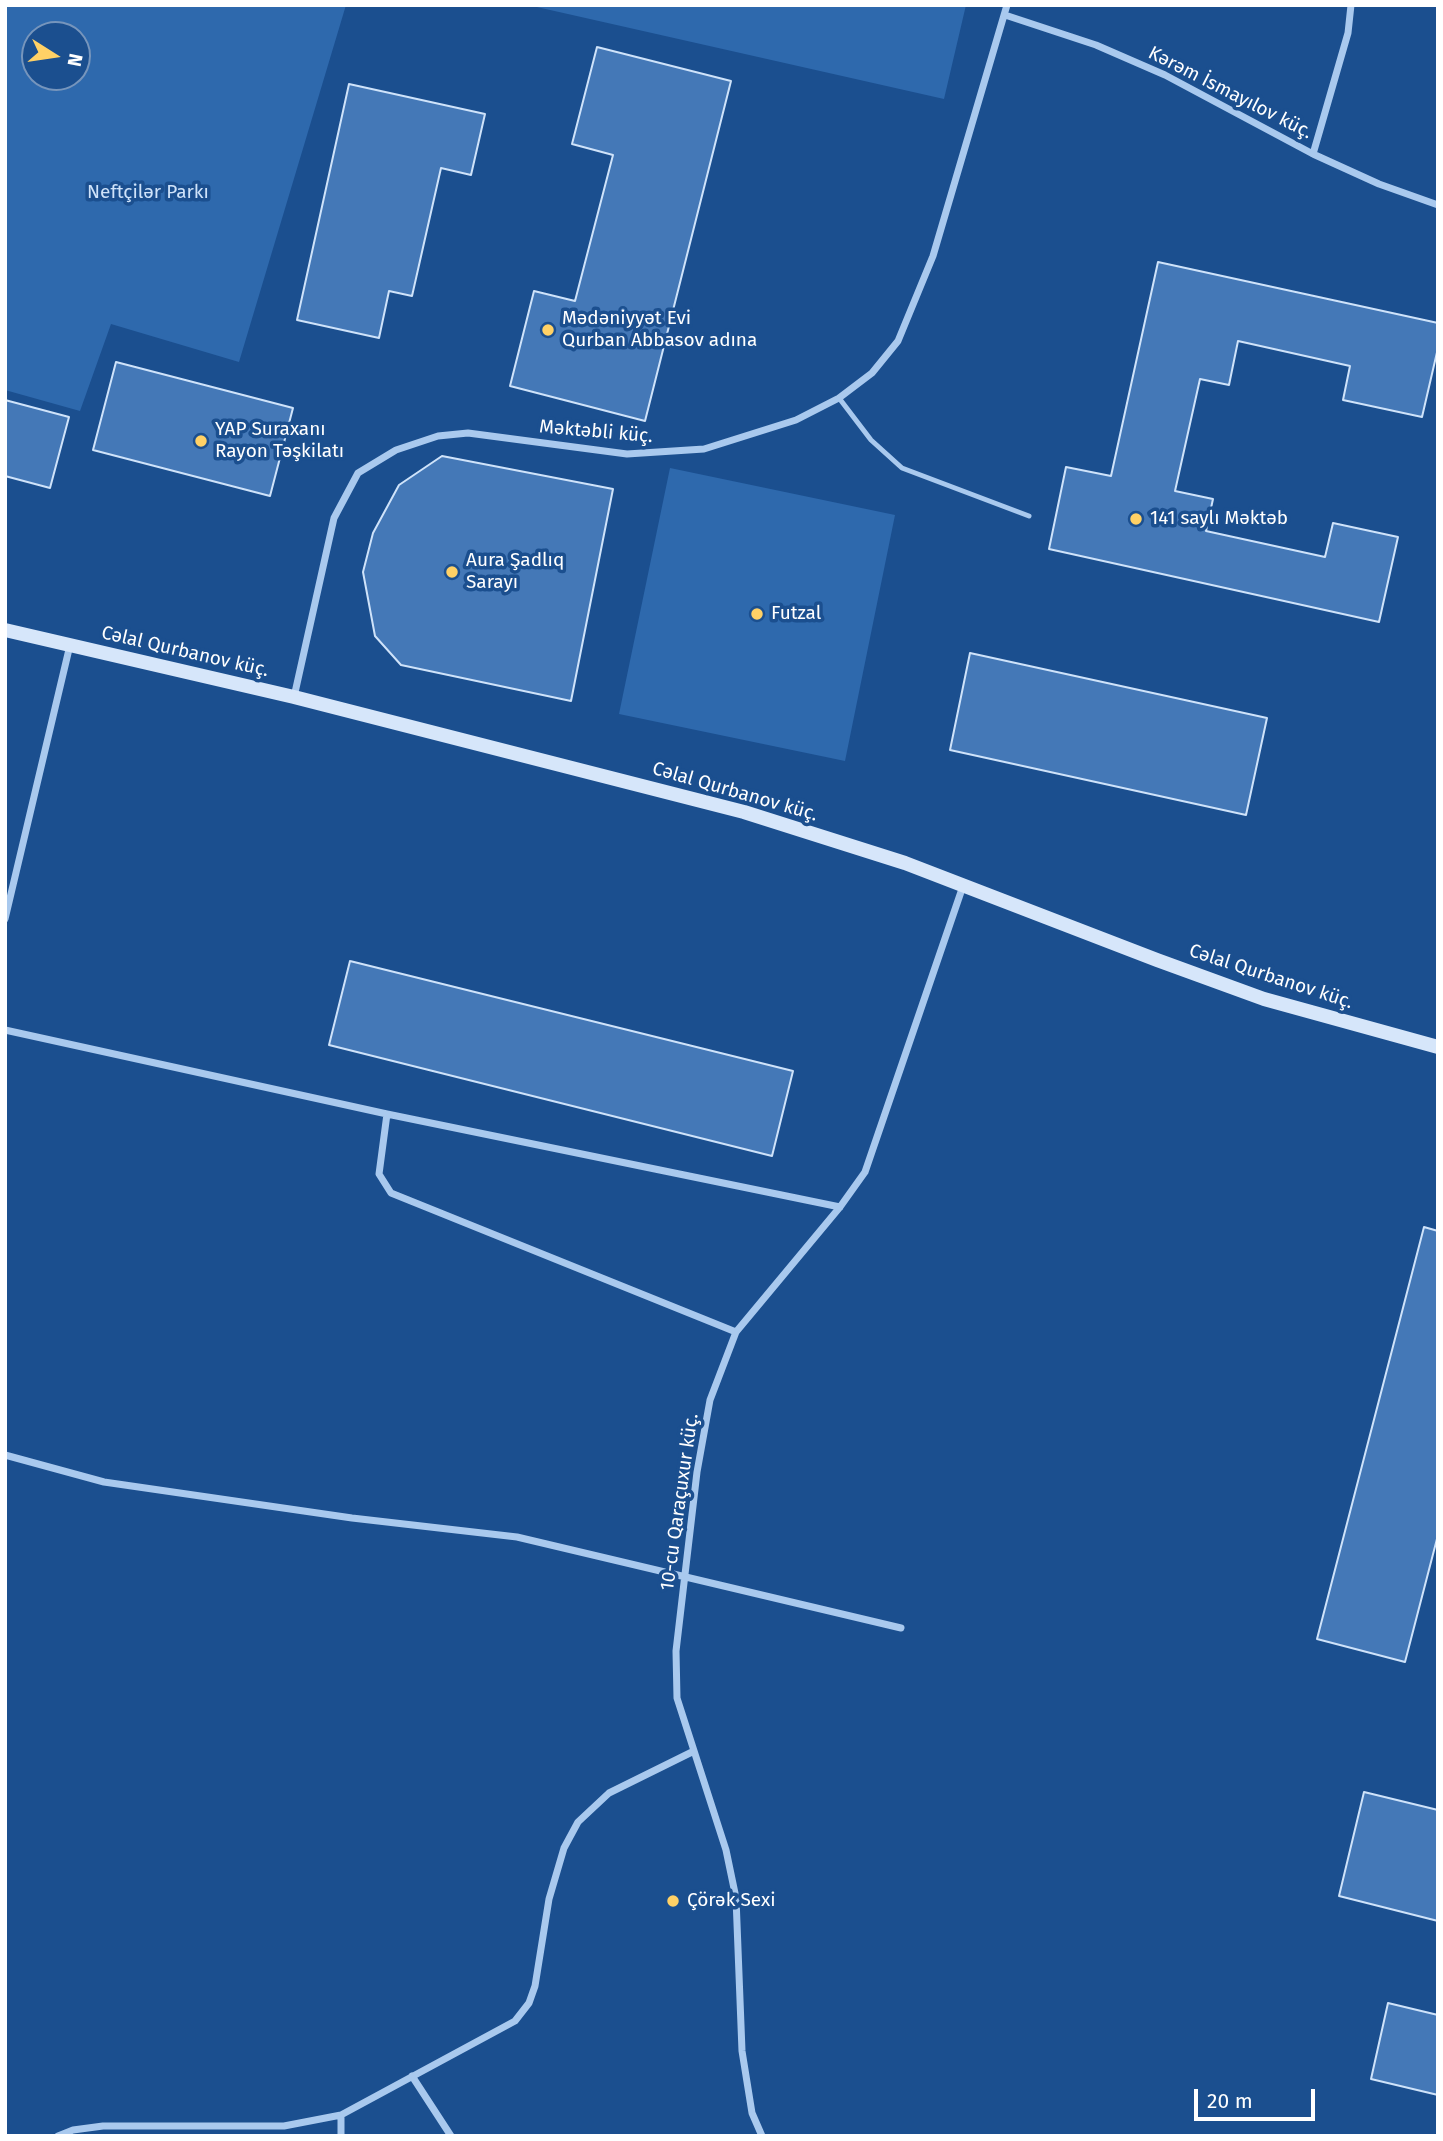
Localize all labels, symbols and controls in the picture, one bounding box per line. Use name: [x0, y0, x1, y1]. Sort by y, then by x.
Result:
north arrow: [21, 21, 91, 91]
street label: Kərəm İsmayılov küç.: [1144, 42, 1316, 144]
text: N: [63, 51, 88, 69]
park label: Neftçilər Parkı: [87, 182, 209, 204]
place label: Mədəniyyət Evi Qurban Abbasov adına: [562, 308, 757, 352]
marker: Mədəniyyət Evi Qurban Abbasov adına: [540, 322, 556, 338]
street label: Məktəbli küç.: [538, 416, 654, 448]
place label: YAP Suraxanı Rayon Təşkilatı: [215, 419, 344, 463]
marker: YAP Suraxanı Rayon Təşkilatı: [193, 433, 209, 449]
place label: 141 saylı Məktəb: [1150, 508, 1288, 530]
marker: 141 saylı Məktəb: [1128, 511, 1144, 527]
place label: Aura Şadlıq Sarayı: [466, 550, 564, 594]
marker: Aura Şadlıq Sarayı: [444, 564, 460, 580]
place label: Futzal: [771, 603, 821, 625]
marker: Futzal: [749, 606, 765, 622]
street label: Cəlal Qurbanov küç.: [99, 622, 271, 682]
street label: Cəlal Qurbanov küç.: [650, 757, 820, 827]
street label: Cəlal Qurbanov küç.: [1186, 940, 1356, 1014]
street label: 10-cu Qaraçuxur küç.: [656, 1412, 704, 1592]
place label: Çörək Sexi: [687, 1890, 776, 1912]
marker: Çörək Sexi: [665, 1893, 681, 1909]
scale bar: [1198, 2074, 1319, 2118]
text: 20 m: [1207, 2088, 1253, 2114]

